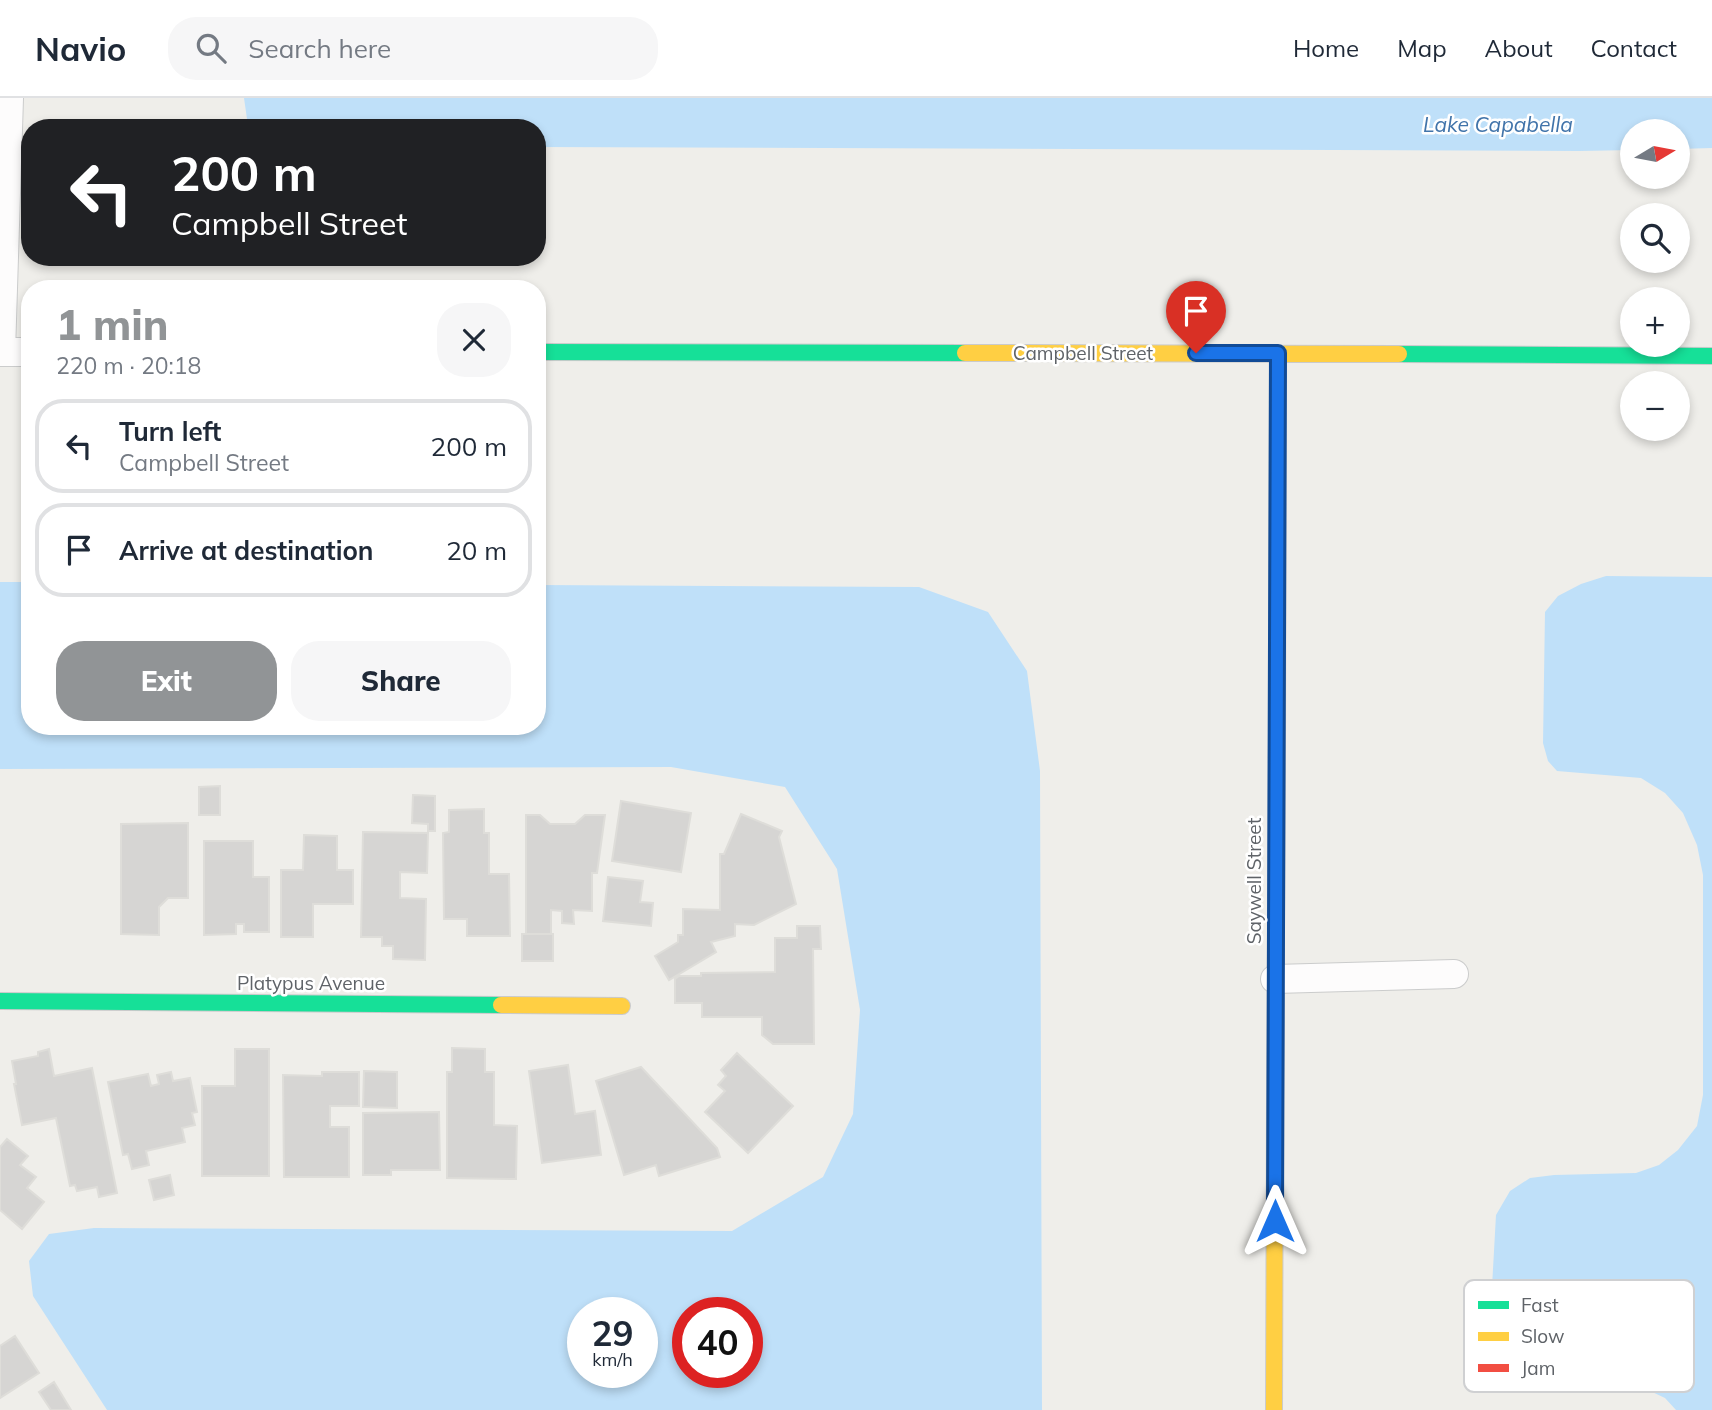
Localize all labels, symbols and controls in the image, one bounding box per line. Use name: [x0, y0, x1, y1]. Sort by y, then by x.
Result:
search box: [168, 17, 658, 80]
text: Navio: [35, 28, 126, 69]
icon: search: [192, 29, 230, 67]
text: Search here: [248, 32, 391, 65]
text: Home: [1293, 33, 1359, 63]
text: Map: [1397, 33, 1447, 63]
text: About: [1485, 33, 1553, 63]
text: Contact: [1591, 33, 1677, 63]
water label: Lake Capabella: [1423, 111, 1573, 137]
north arrow: [1620, 119, 1690, 189]
map controls: [1620, 119, 1690, 441]
text: 200 m: [171, 142, 317, 203]
icon: left: [56, 147, 147, 238]
text: Campbell Street: [171, 203, 408, 243]
button: search: [1620, 203, 1690, 273]
pin: [1166, 281, 1226, 353]
button: +: [1620, 287, 1690, 357]
icon: arrive: [1177, 292, 1215, 330]
text: 1 min: [56, 298, 169, 351]
button: close: [437, 303, 511, 377]
street label: Campbell Street: [1013, 341, 1154, 365]
text: 220 m · 20:18: [56, 351, 201, 380]
button: −: [1620, 371, 1690, 441]
text: Turn left: [119, 415, 221, 448]
icon: left: [60, 427, 98, 465]
text: 200 m: [431, 430, 507, 463]
text: Campbell Street: [119, 448, 289, 477]
icon: arrive: [60, 531, 98, 569]
text: Arrive at destination: [119, 534, 374, 567]
text: 20 m: [446, 534, 507, 567]
button: Exit: [56, 641, 277, 721]
button: Share: [291, 641, 511, 721]
street label: Saywell Street: [1242, 817, 1266, 944]
street label: Platypus Avenue: [237, 971, 385, 995]
position arrow: [1238, 1184, 1312, 1258]
legend: [1464, 1280, 1694, 1392]
text: Fast: [1521, 1293, 1559, 1317]
speed limit sign: 40: [672, 1297, 763, 1388]
text: 29: [591, 1311, 634, 1355]
text: Slow: [1521, 1324, 1565, 1348]
text: km/h: [592, 1348, 633, 1371]
text: Jam: [1521, 1356, 1555, 1380]

